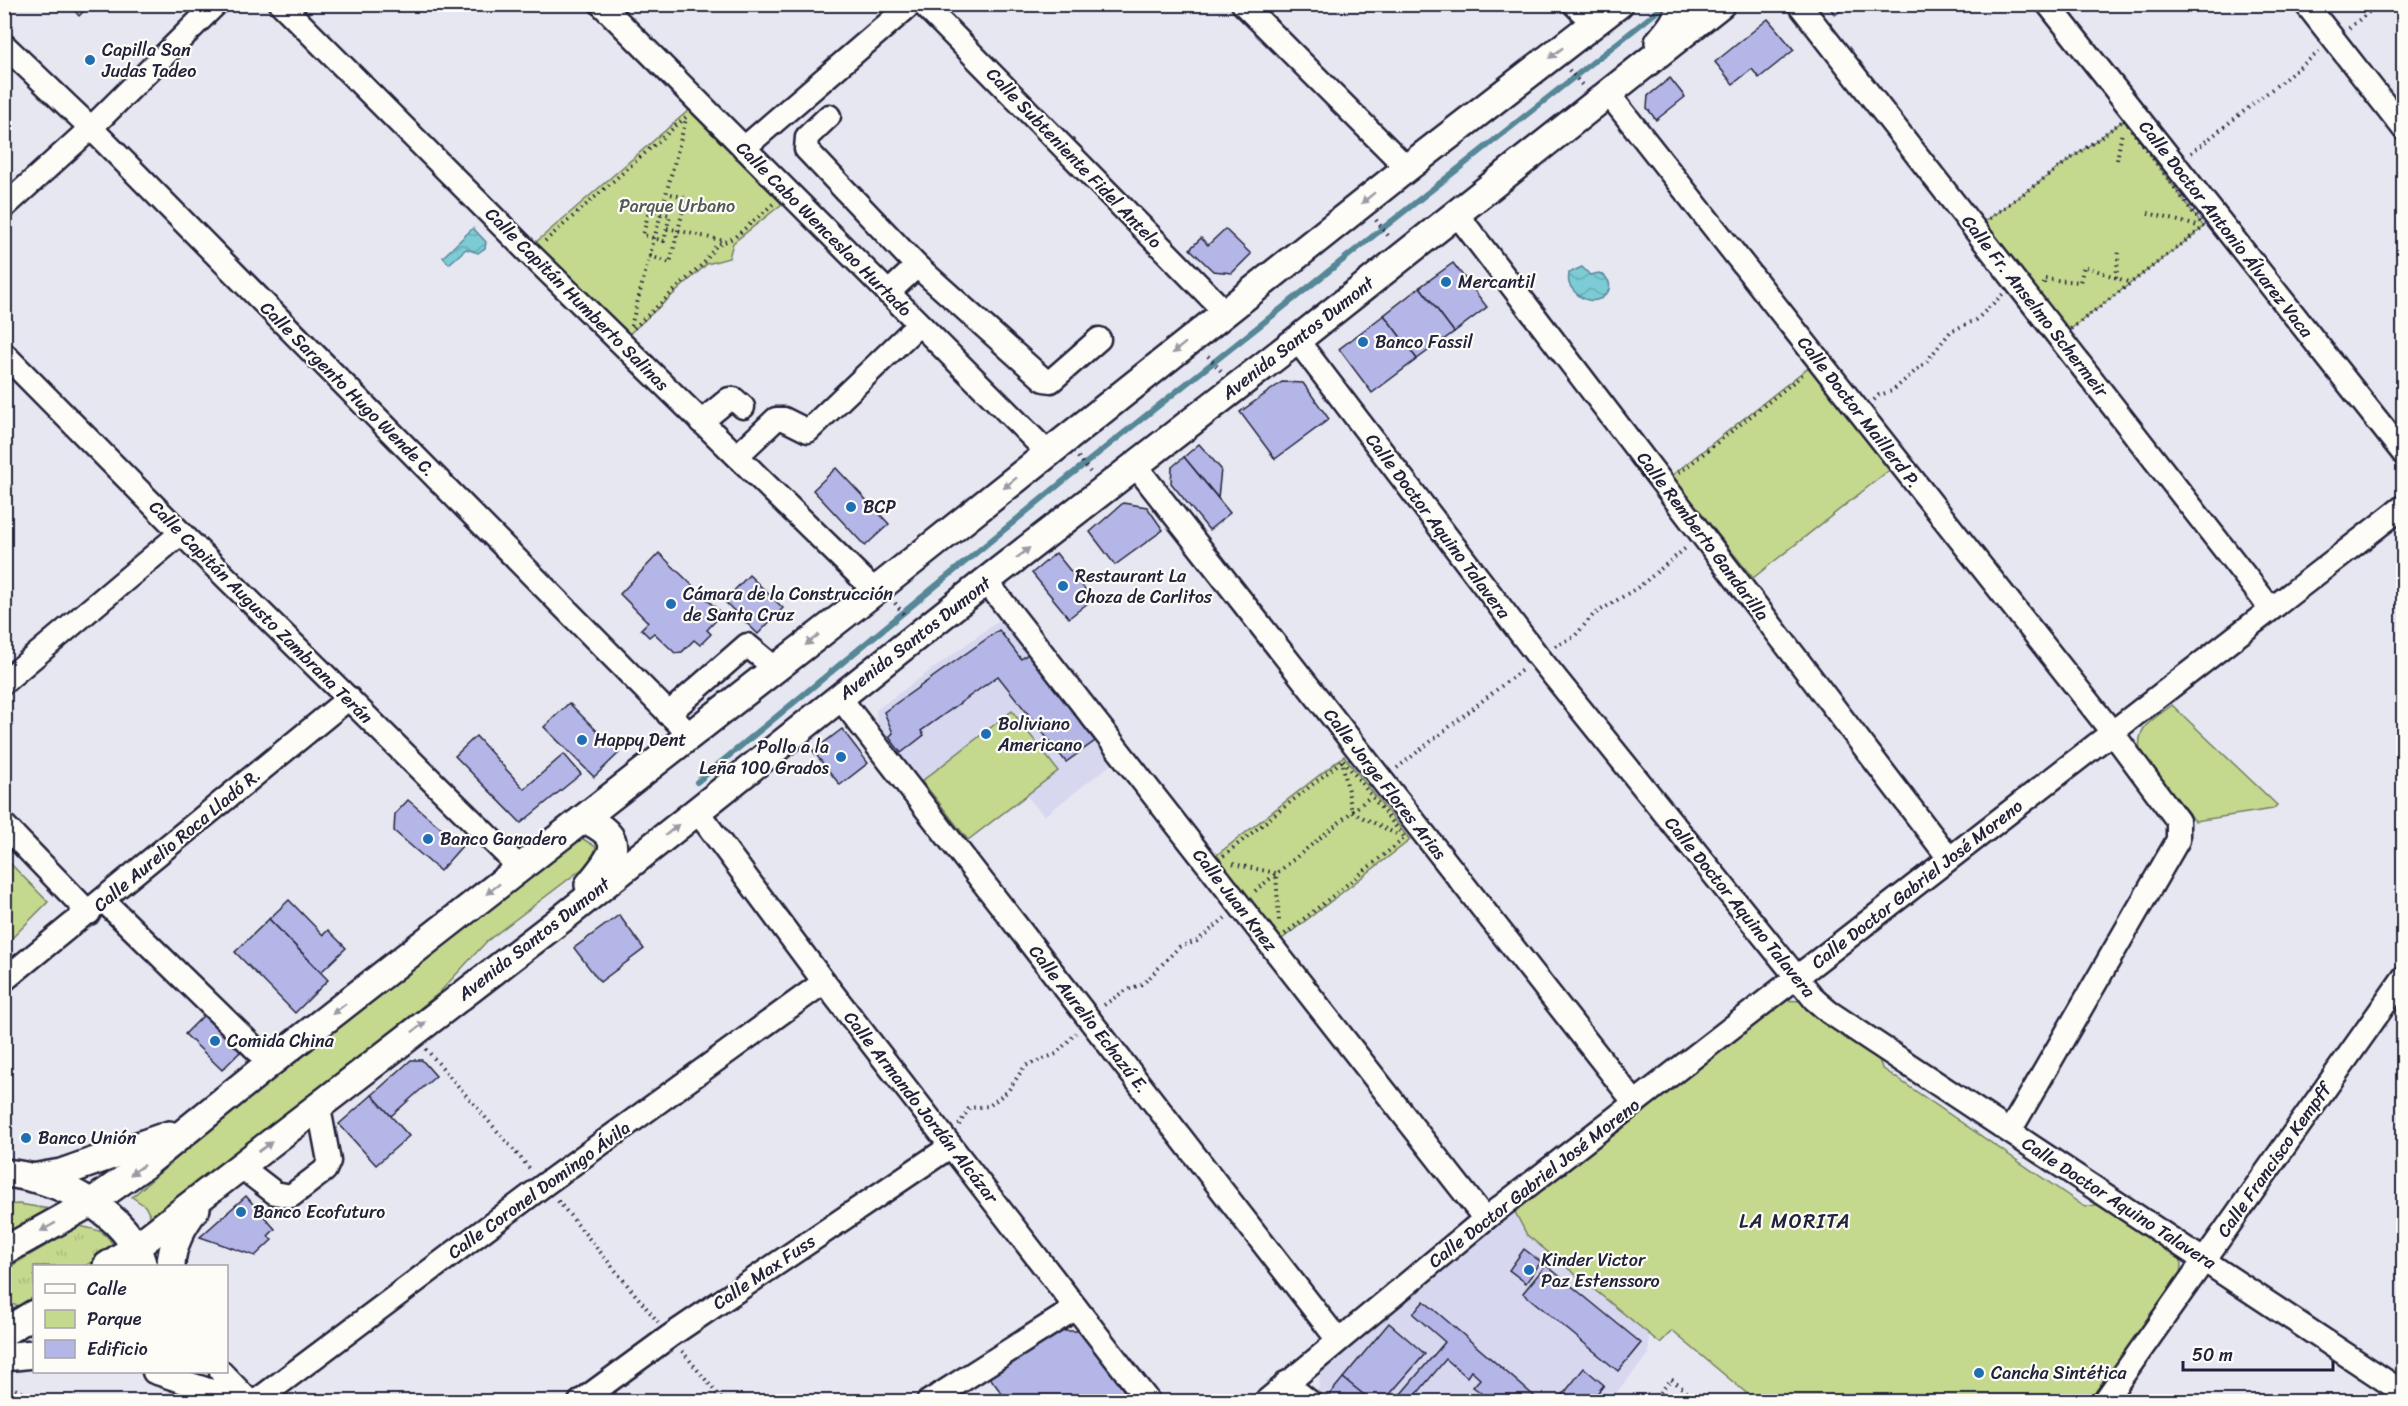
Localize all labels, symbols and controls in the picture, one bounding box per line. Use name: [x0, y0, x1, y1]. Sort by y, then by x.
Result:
place label: Capilla San Judas Tadeo: [101, 34, 196, 87]
one-way arrow: [1548, 47, 1564, 59]
marker: Capilla San Judas Tadeo: [83, 53, 97, 67]
street label: Calle Subteniente Fidel Antelo: [978, 60, 1170, 256]
street label: Calle Doctor Antonio Álvarez Vaca: [2130, 113, 2322, 346]
street label: Calle Cabo Wenceslao Hurtado: [728, 133, 920, 325]
park label: Parque Urbano: [619, 190, 735, 222]
one-way arrow: [1361, 192, 1376, 204]
street label: Calle Capitán Humberto Salinas: [477, 199, 677, 399]
street label: Calle Fr. Anselmo Schermeir: [1953, 208, 2118, 406]
place label: Mercantil: [1458, 266, 1536, 298]
street label: Avenida Santos Dumont: [1214, 267, 1382, 409]
marker: Mercantil: [1439, 275, 1453, 289]
street label: Calle Sargento Hugo Wende C.: [252, 293, 444, 485]
place label: Banco Fassil: [1375, 326, 1473, 358]
street label: Calle Doctor Maillerd P.: [1789, 329, 1929, 495]
marker: Banco Fassil: [1356, 335, 1370, 349]
one-way arrow: [1171, 342, 1187, 355]
street label: Calle Doctor Aquino Talavera: [1357, 426, 1520, 627]
street label: Calle Remberto Gandarilla: [1628, 444, 1778, 628]
one-way arrow: [1002, 477, 1018, 490]
place label: BCP: [863, 491, 897, 523]
street label: Calle Capitán Augusto Zambrana Terán: [141, 492, 381, 732]
marker: BCP: [844, 500, 858, 514]
one-way arrow: [1015, 547, 1030, 559]
place label: Restaurant La Choza de Carlitos: [1075, 560, 1213, 613]
street label: Avenida Santos Dumont: [831, 567, 999, 709]
place label: Cámara de la Construcción de Santa Cruz: [683, 578, 893, 631]
marker: Restaurant La Choza de Carlitos: [1056, 579, 1070, 593]
marker: Cámara de la Construcción de Santa Cruz: [664, 597, 678, 611]
one-way arrow: [804, 634, 820, 647]
street label: Calle Jorge Flores Arias: [1315, 701, 1455, 868]
place label: Boliviano Americano: [997, 708, 1082, 761]
place label: Happy Dent: [594, 724, 686, 756]
marker: Boliviano Americano: [979, 727, 993, 741]
place label: Pollo a la Leña 100 Grados: [699, 731, 830, 784]
marker: Happy Dent: [575, 733, 589, 747]
marker: Pollo a la Leña 100 Grados: [834, 750, 848, 764]
street label: Calle Aurelio Roca Lladó R.: [86, 760, 268, 920]
street label: Calle Doctor Gabriel José Moreno: [1804, 791, 2030, 977]
street label: Calle Doctor Aquino Talavera: [1656, 809, 1824, 1006]
place label: Banco Ganadero: [440, 823, 567, 855]
one-way arrow: [665, 825, 680, 837]
marker: Banco Ganadero: [421, 832, 435, 846]
street label: Calle Juan Knez: [1184, 841, 1286, 959]
street label: Avenida Santos Dumont: [450, 868, 618, 1010]
one-way arrow: [485, 883, 500, 895]
street label: Calle Aurelio Echazú E.: [1020, 937, 1158, 1101]
one-way arrow: [331, 1003, 347, 1015]
street label: Calle Armando Jordán Alcázar: [835, 1004, 1008, 1212]
one-way arrow: [411, 1021, 427, 1034]
place label: Comida China: [227, 1025, 335, 1057]
marker: Comida China: [208, 1034, 222, 1048]
street label: Calle Francisco Kempff: [2208, 1073, 2341, 1244]
street label: Calle Doctor Gabriel José Moreno: [1421, 1090, 1647, 1276]
street label: Calle Coronel Domingo Ávila: [440, 1112, 638, 1268]
place label: Banco Unión: [38, 1122, 137, 1154]
street label: Calle Doctor Aquino Talavera: [2015, 1128, 2224, 1279]
marker: Banco Unión: [19, 1131, 33, 1145]
one-way arrow: [258, 1142, 273, 1154]
one-way arrow: [129, 1164, 145, 1176]
place label: Banco Ecofuturo: [253, 1196, 385, 1228]
district label: LA MORITA: [1739, 1204, 1851, 1239]
marker: Banco Ecofuturo: [234, 1205, 248, 1219]
one-way arrow: [40, 1221, 56, 1232]
street label: Calle Max Fuss: [706, 1225, 823, 1318]
place label: Kinder Victor Paz Estenssoro: [1541, 1244, 1660, 1297]
marker: Kinder Victor Paz Estenssoro: [1522, 1263, 1536, 1277]
legend: [33, 1265, 228, 1373]
text: Calle: [87, 1273, 127, 1305]
text: Parque: [87, 1303, 142, 1335]
text: Edificio: [87, 1333, 148, 1365]
scale bar: [2183, 1334, 2333, 1372]
text: 50 m: [2192, 1339, 2233, 1371]
place label: Cancha Sintética: [1991, 1357, 2127, 1389]
marker: Cancha Sintética: [1972, 1366, 1986, 1380]

